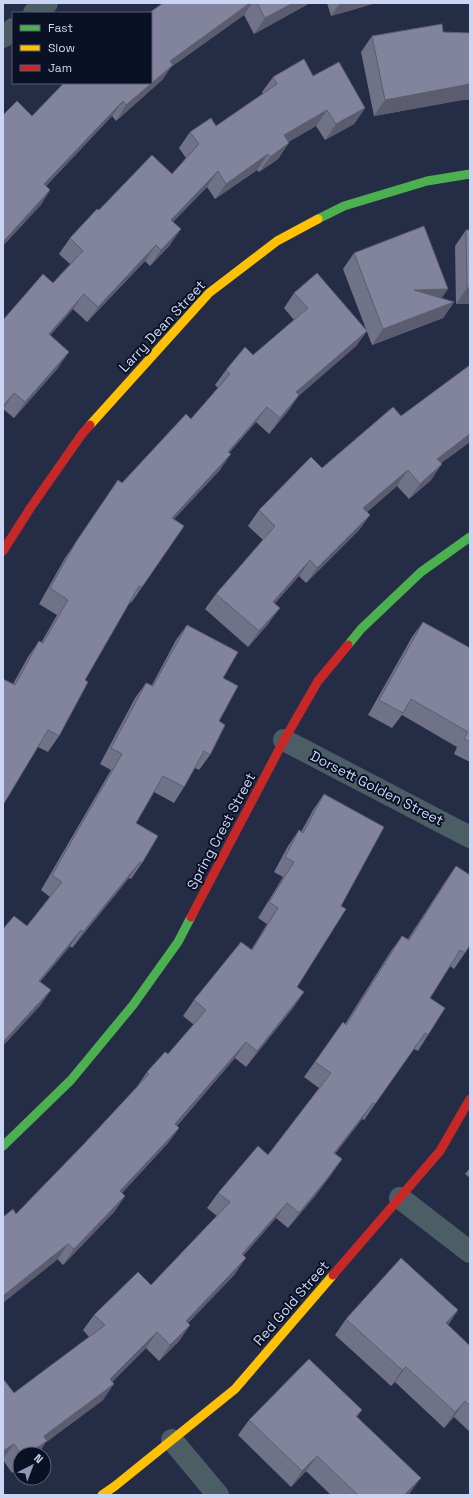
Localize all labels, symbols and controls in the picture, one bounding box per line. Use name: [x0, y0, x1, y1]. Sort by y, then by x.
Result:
legend: [12, 12, 152, 84]
text: Fast: [48, 20, 73, 36]
text: Slow: [48, 40, 75, 56]
text: Jam: [48, 60, 72, 76]
street label: Larry Dean Street: [115, 276, 209, 376]
street label: Dorsett Golden Street: [307, 747, 447, 829]
street label: Spring Crest Street: [183, 769, 259, 893]
street label: Red Gold Street: [249, 1257, 333, 1349]
north arrow: [12, 1446, 52, 1486]
text: N: [31, 1451, 46, 1466]

